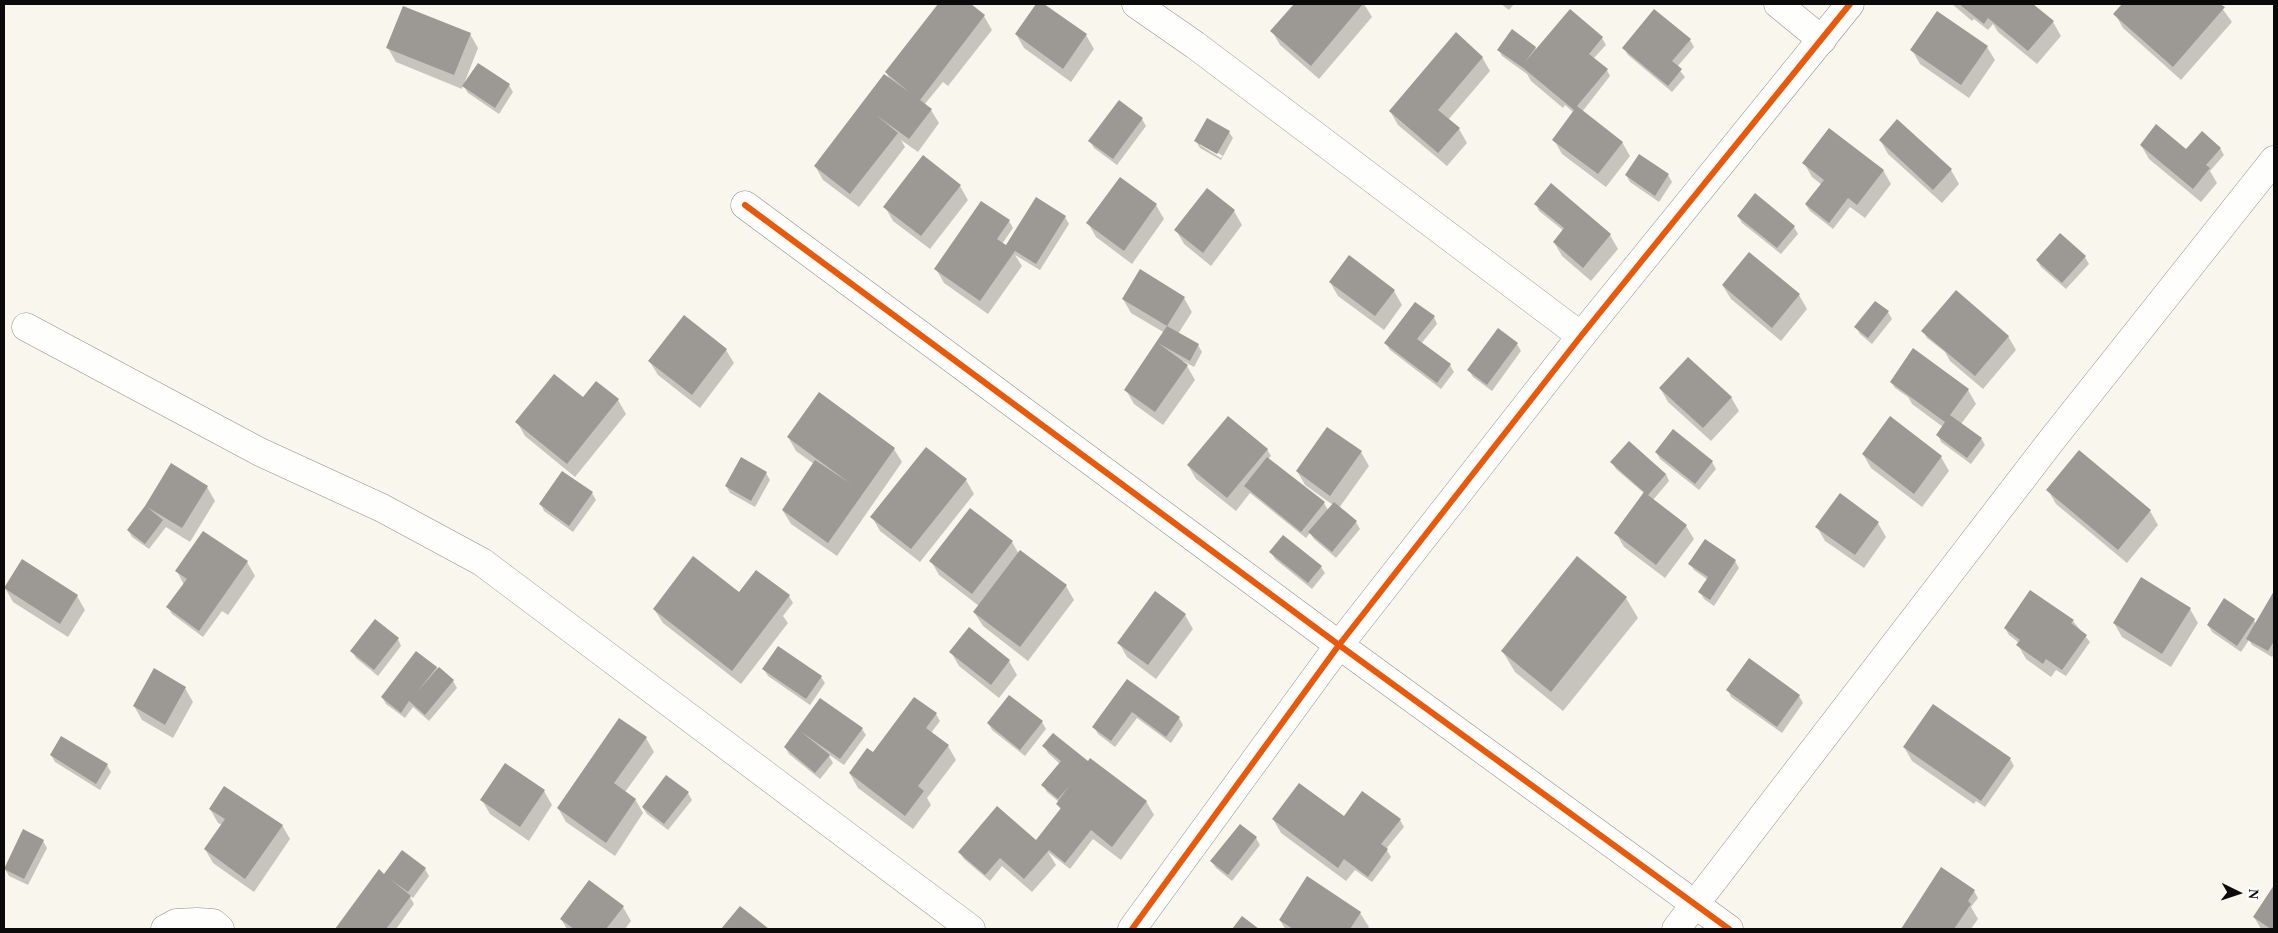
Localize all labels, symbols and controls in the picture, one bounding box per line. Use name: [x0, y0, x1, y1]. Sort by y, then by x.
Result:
north arrow: [2213, 868, 2263, 918]
text: N: [2246, 889, 2261, 900]

